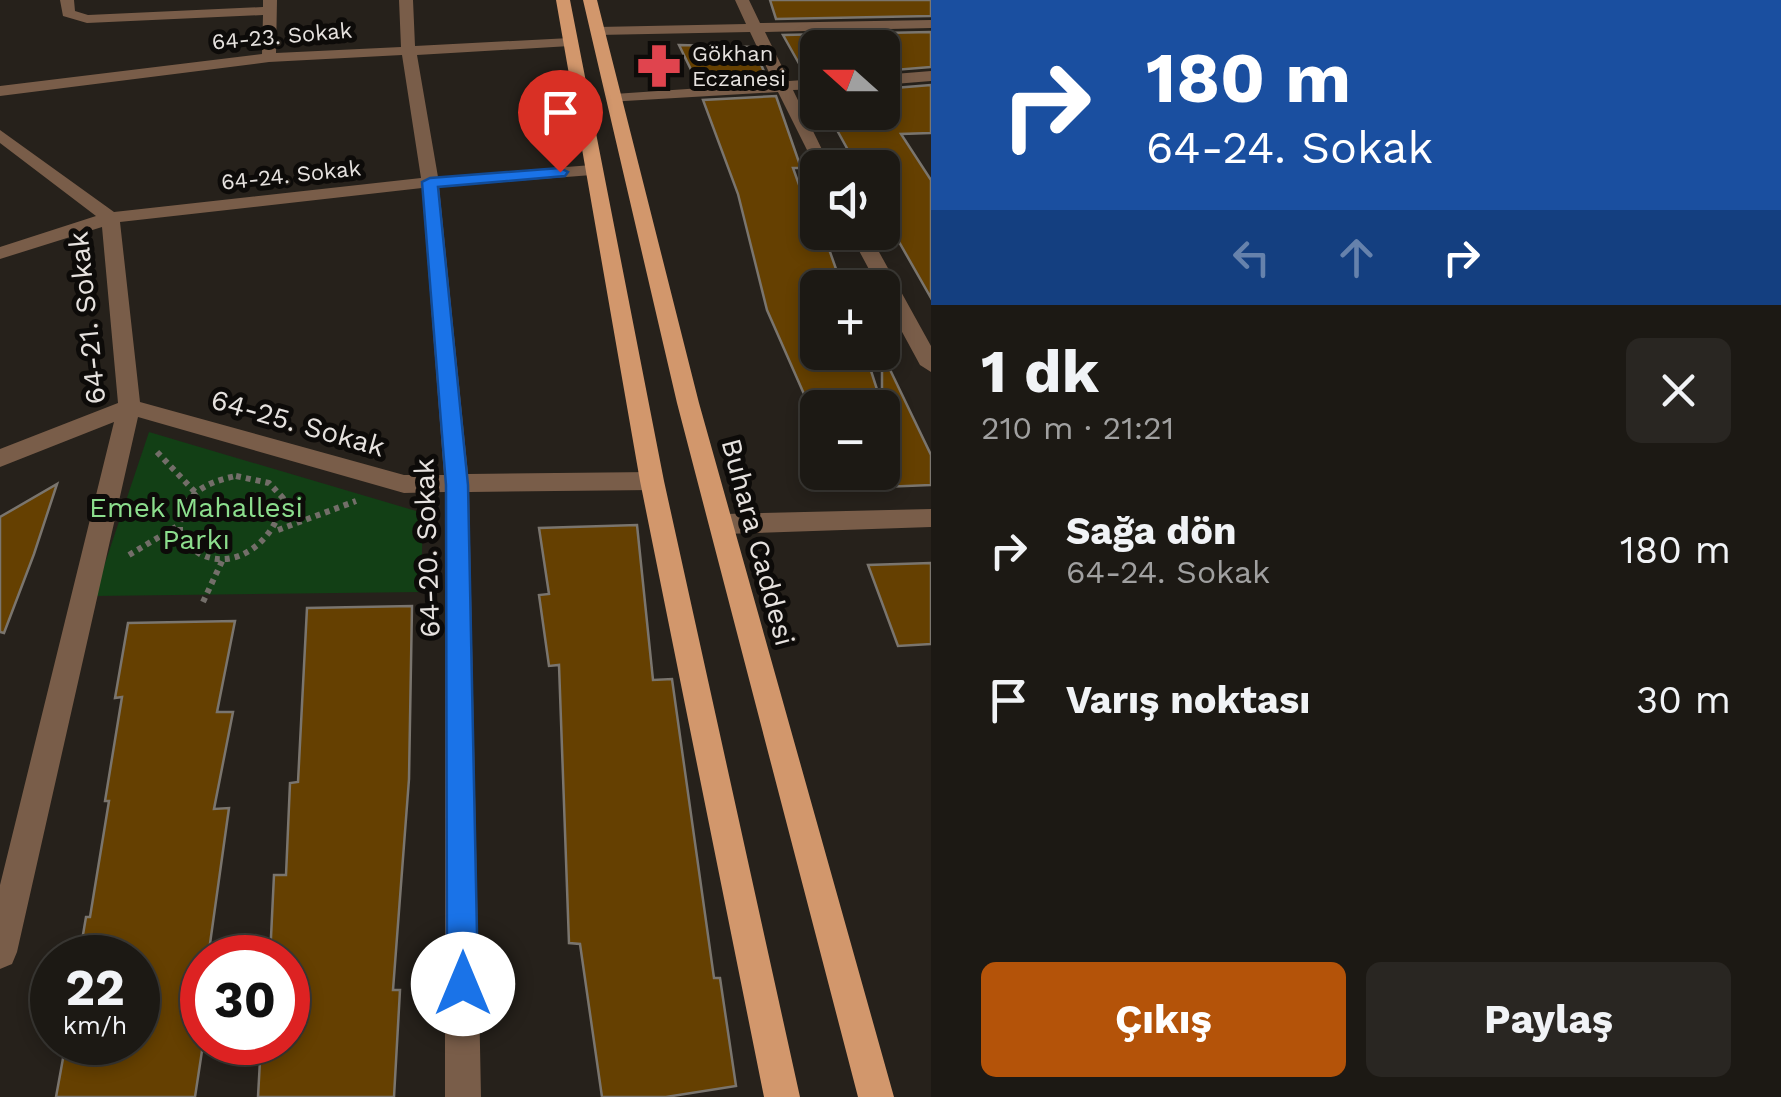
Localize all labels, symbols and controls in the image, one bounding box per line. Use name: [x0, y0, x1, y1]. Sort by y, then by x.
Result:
street label: 64-23. Sokak: [211, 17, 353, 55]
north arrow: [800, 30, 900, 130]
map controls: [800, 30, 900, 490]
text: 180 m: [1146, 37, 1351, 119]
icon: right: [981, 40, 1111, 170]
place label: Gökhan Eczanesi: [692, 41, 786, 91]
pharmacy icon: Gökhan Eczanesi: [635, 42, 683, 90]
pin: [518, 70, 603, 173]
icon: arrive: [533, 85, 588, 140]
text: 64-24. Sokak: [1146, 121, 1433, 174]
button: sound: [800, 150, 900, 250]
street label: 64-24. Sokak: [220, 155, 362, 195]
street label: 64-21. Sokak: [62, 230, 112, 406]
icon: left: [1224, 230, 1279, 285]
icon: ahead: [1329, 230, 1384, 285]
icon: right: [1434, 230, 1489, 285]
button: +: [800, 270, 900, 370]
text: 1 dk: [981, 336, 1099, 407]
button: close: [1626, 338, 1731, 443]
street label: 64-25. Sokak: [207, 382, 389, 464]
button: −: [800, 390, 900, 490]
text: 210 m · 21:21: [981, 409, 1174, 447]
street label: Buhara Caddesi: [714, 435, 802, 649]
street label: 64-20. Sokak: [407, 458, 447, 638]
park label: Emek Mahallesi Parkı: [89, 491, 303, 556]
text: Sağa dön: [1066, 509, 1237, 553]
icon: right: [981, 523, 1036, 578]
text: 180 m: [1620, 528, 1731, 572]
text: 64-24. Sokak: [1066, 553, 1270, 591]
icon: arrive: [981, 673, 1036, 728]
text: Varış noktası: [1066, 678, 1310, 722]
text: 30 m: [1636, 678, 1731, 722]
position arrow: [411, 932, 515, 1036]
speed limit sign: 30: [180, 935, 310, 1065]
text: 22: [65, 958, 125, 1017]
button: Çıkış: [981, 962, 1346, 1077]
button: Paylaş: [1366, 962, 1731, 1077]
text: km/h: [63, 1011, 127, 1040]

